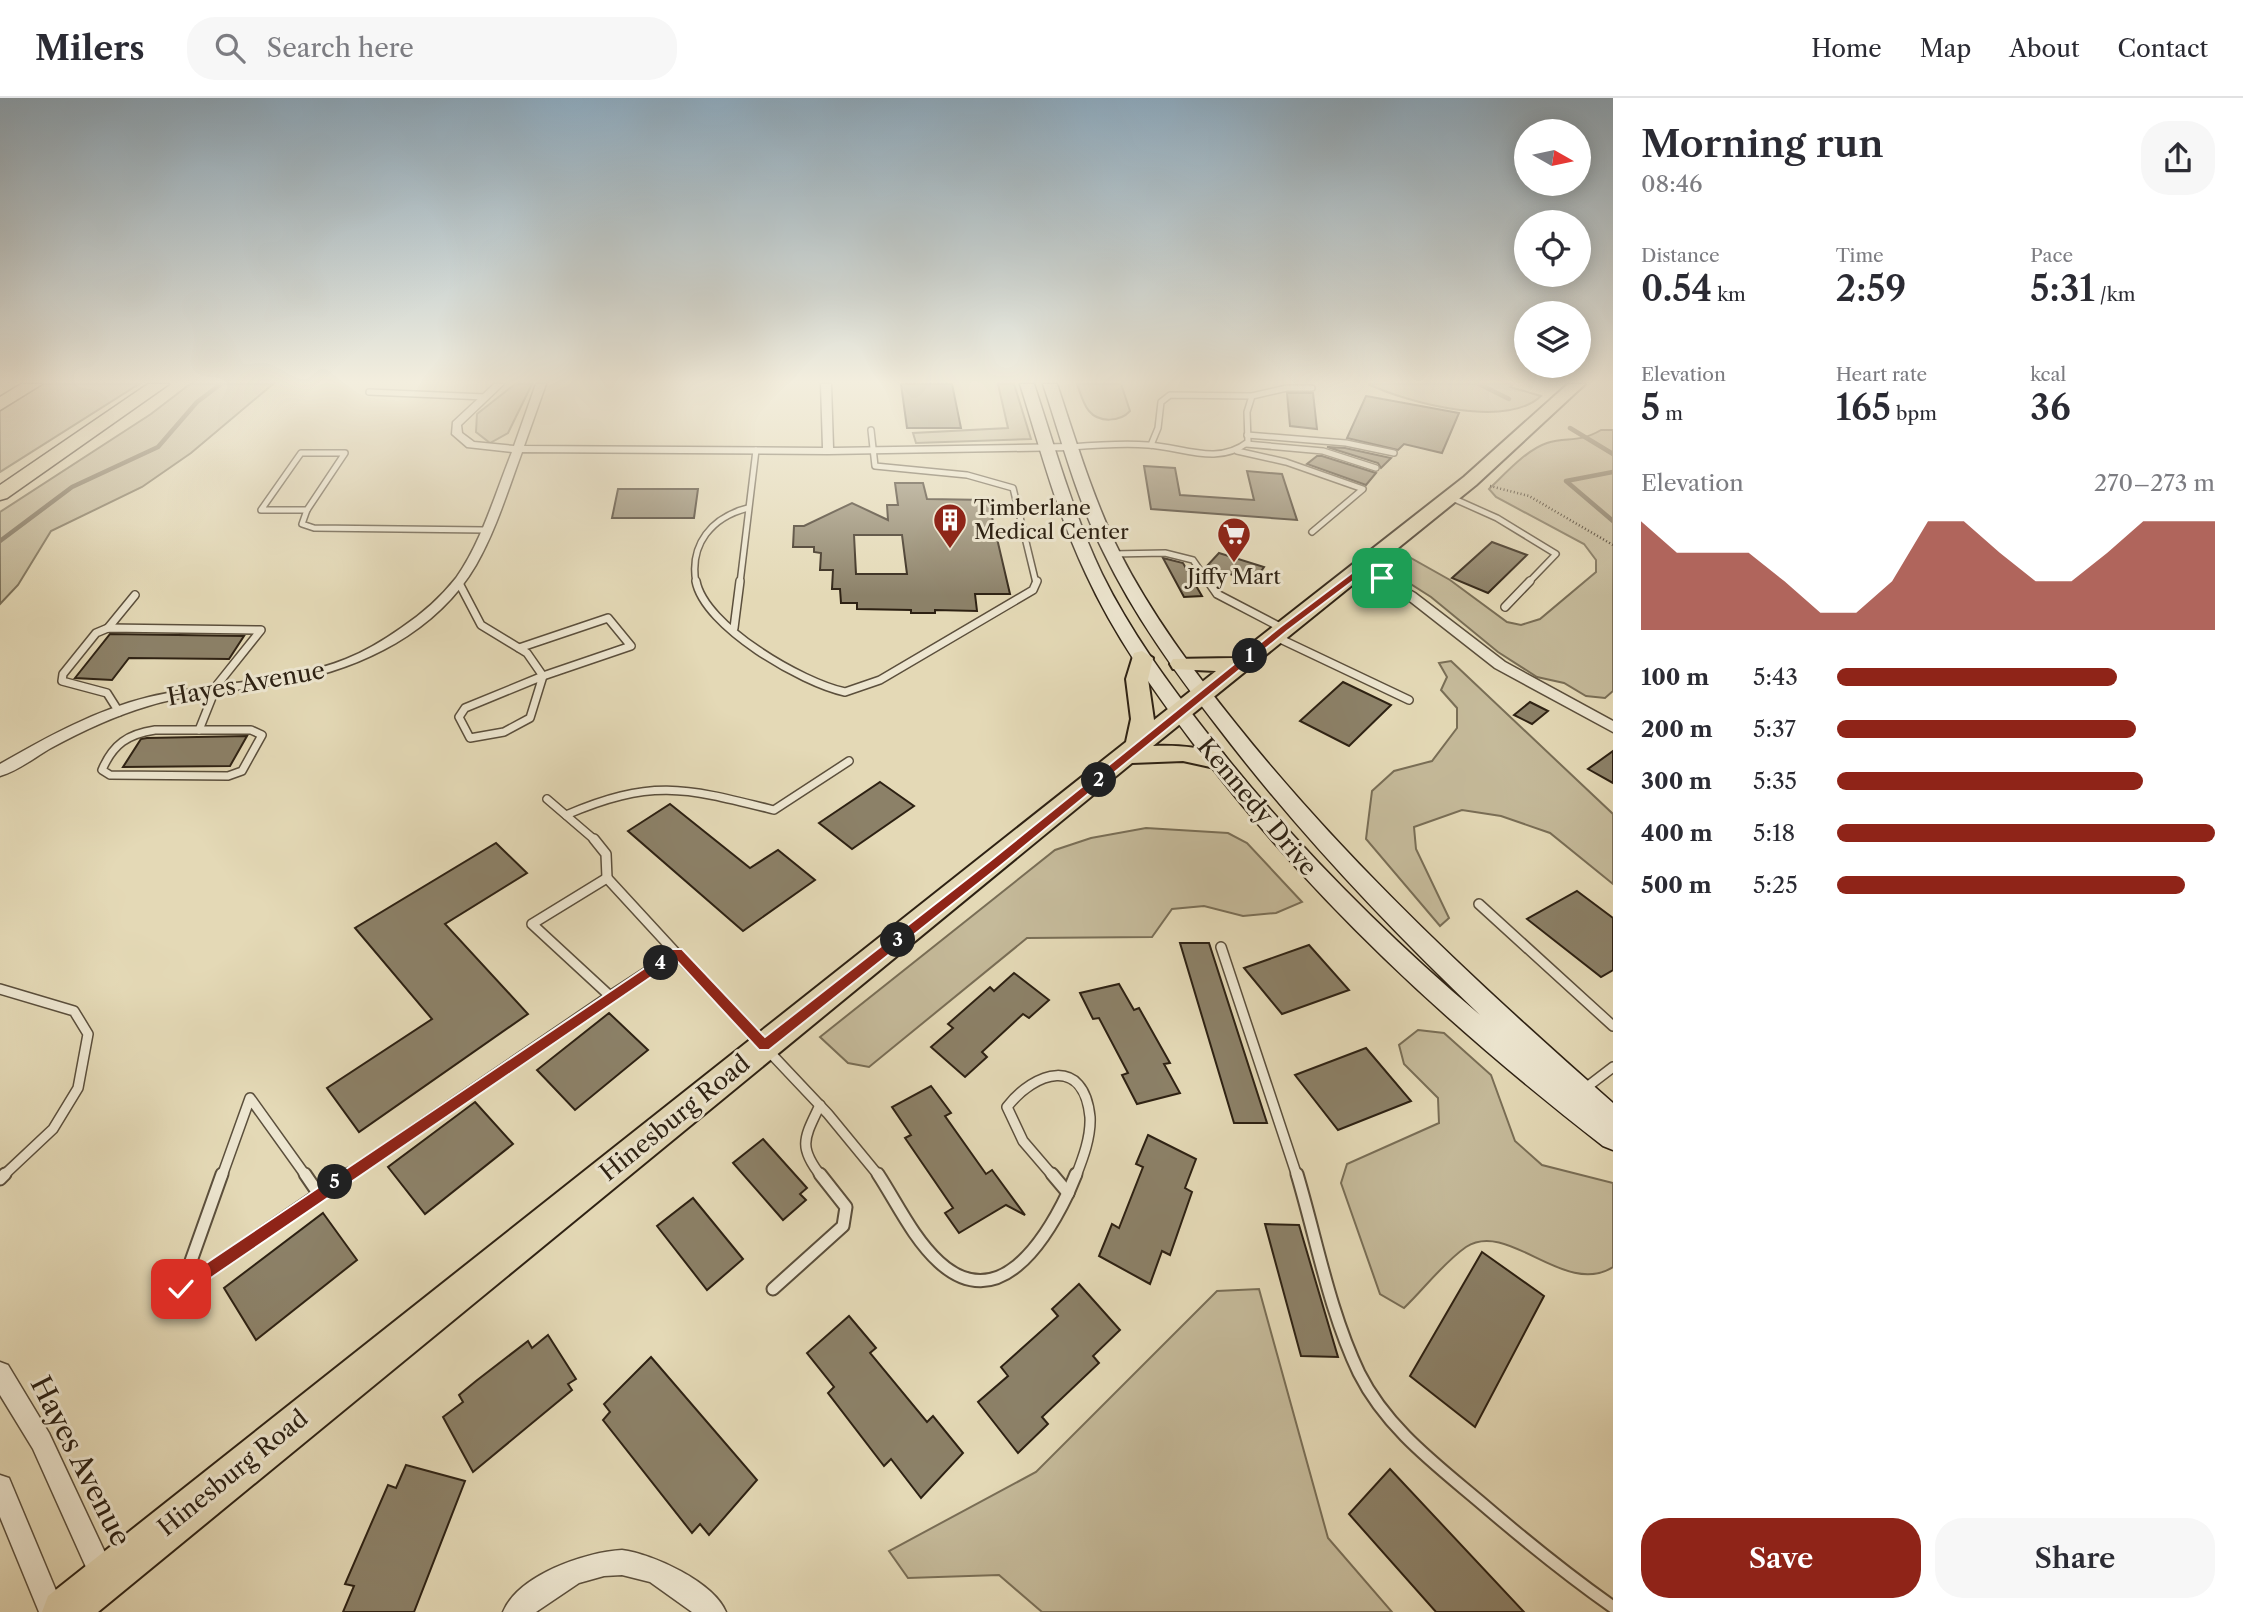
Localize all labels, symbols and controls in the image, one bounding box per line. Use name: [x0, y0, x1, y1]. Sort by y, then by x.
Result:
search box: [187, 17, 677, 80]
text: Milers: [35, 28, 145, 69]
icon: search: [211, 29, 249, 67]
text: Search here: [267, 32, 414, 64]
text: Home: [1811, 34, 1882, 63]
text: Map: [1920, 34, 1971, 63]
text: About: [2009, 34, 2080, 63]
text: Contact: [2118, 34, 2208, 63]
north arrow: [1514, 119, 1591, 196]
map controls: [1514, 119, 1591, 378]
text: Morning run: [1641, 120, 1884, 167]
button: share: [2141, 121, 2215, 195]
text: 08:46: [1641, 170, 1702, 198]
button: locate: [1514, 210, 1591, 287]
text: Distance: [1641, 244, 1720, 267]
text: Time: [1836, 244, 1884, 267]
text: Pace: [2030, 244, 2073, 267]
text: 0.54: [1641, 267, 1712, 310]
text: 2:59: [1836, 267, 1906, 310]
text: 5:31: [2030, 267, 2095, 310]
text: km: [1712, 283, 1746, 306]
text: /km: [2095, 283, 2135, 306]
button: layers: [1514, 301, 1591, 378]
text: Elevation: [1641, 363, 1726, 386]
text: Heart rate: [1836, 363, 1927, 386]
text: kcal: [2030, 363, 2066, 386]
text: 5: [1641, 386, 1660, 429]
text: 165: [1836, 386, 1891, 429]
text: 36: [2030, 386, 2071, 429]
text: m: [1660, 402, 1683, 425]
text: bpm: [1891, 402, 1937, 425]
text: Elevation: [1641, 469, 1744, 497]
text: 270–273 m: [2094, 469, 2215, 497]
place label: Timberlane Medical Center: [974, 495, 1129, 544]
building icon: Timberlane Medical Center: [931, 501, 969, 550]
supermarket icon: Jiffy Mart: [1215, 515, 1253, 564]
pin: [1352, 548, 1412, 608]
icon: arrive: [1363, 559, 1401, 597]
place label: Jiffy Mart: [1184, 564, 1281, 589]
pin: 1: [1232, 638, 1268, 674]
text: 1: [1245, 644, 1254, 667]
street label: Hayes Avenue: [165, 655, 327, 712]
text: 100 m: [1641, 663, 1709, 691]
text: 5:43: [1753, 663, 1798, 691]
text: 200 m: [1641, 715, 1713, 743]
text: 5:37: [1753, 715, 1796, 743]
street label: Kennedy Drive: [1191, 732, 1323, 881]
pin: 2: [1082, 762, 1116, 798]
text: 300 m: [1641, 767, 1712, 795]
text: 5:35: [1753, 767, 1797, 795]
text: 2: [1093, 768, 1104, 791]
text: 400 m: [1641, 819, 1713, 847]
text: 5:18: [1753, 819, 1795, 847]
text: 500 m: [1641, 871, 1712, 899]
text: 5:25: [1753, 871, 1798, 899]
pin: 3: [880, 922, 916, 958]
text: 3: [892, 928, 903, 951]
pin: 4: [644, 946, 678, 980]
text: 4: [655, 951, 666, 974]
street label: Hinesburg Road: [594, 1048, 756, 1187]
pin: 5: [318, 1164, 352, 1200]
text: 5: [329, 1170, 340, 1193]
pin: [151, 1259, 211, 1319]
icon: check: [162, 1270, 200, 1308]
street label: Hayes Avenue: [24, 1370, 138, 1552]
street label: Hinesburg Road: [152, 1403, 314, 1542]
button: Save: [1641, 1518, 1921, 1598]
button: Share: [1935, 1518, 2215, 1598]

